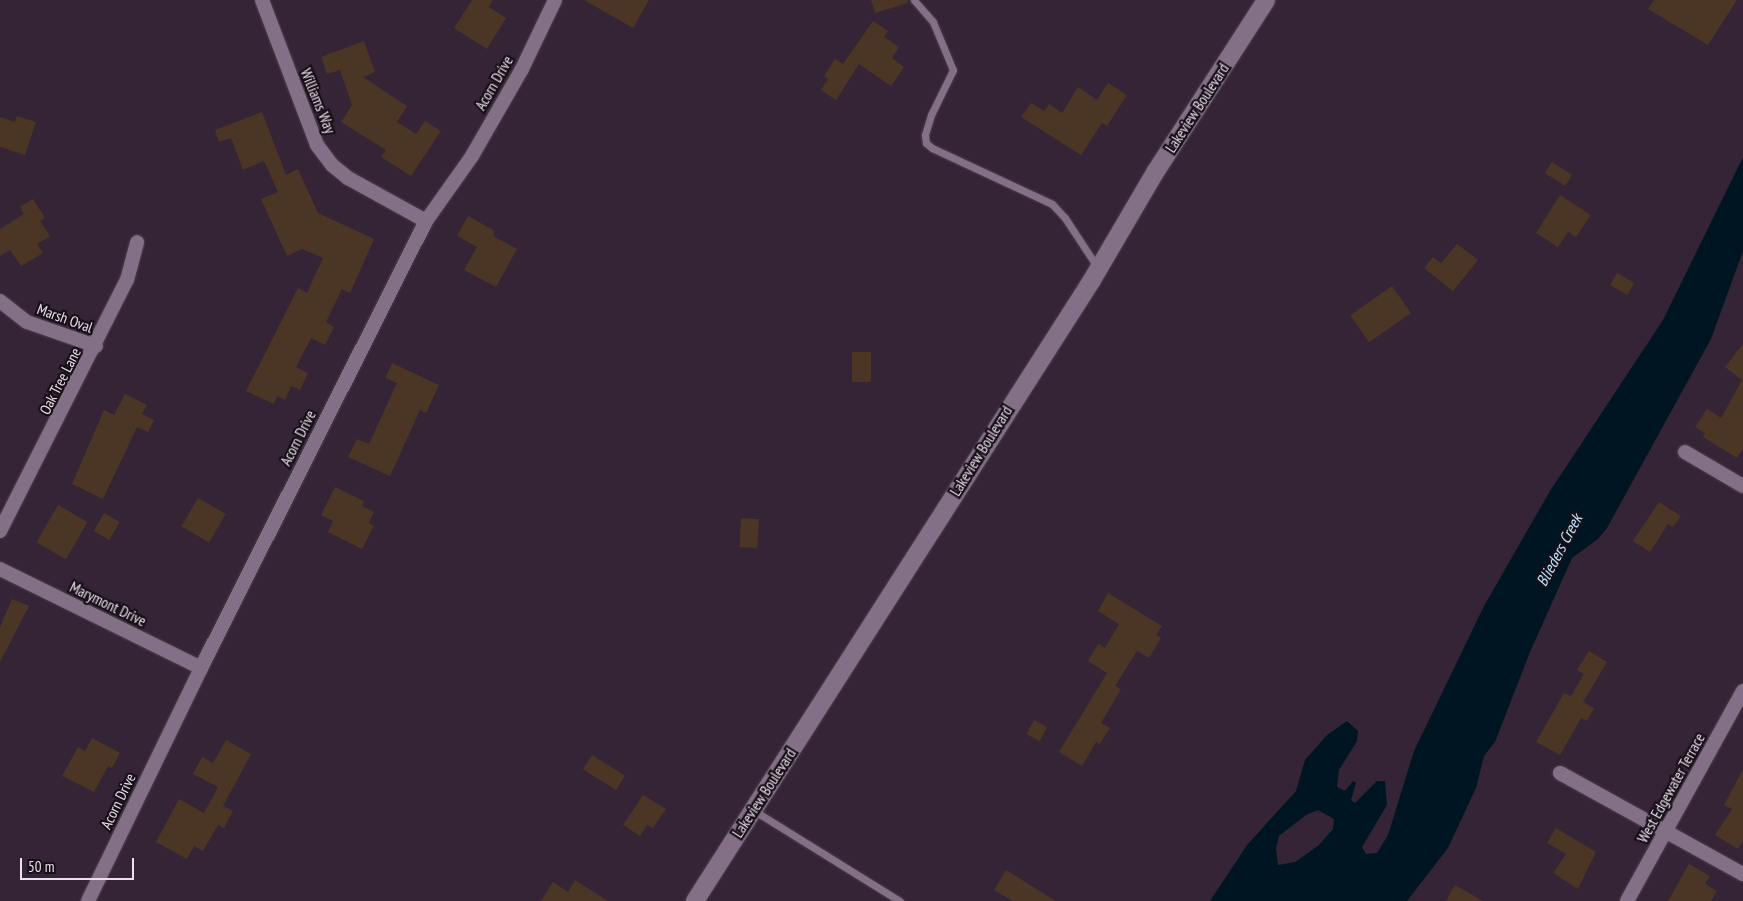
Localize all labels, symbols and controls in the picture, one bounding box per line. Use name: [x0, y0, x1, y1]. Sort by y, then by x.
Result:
street label: Acorn Drive: [471, 53, 517, 113]
street label: Lakeview Boulevard: [1161, 60, 1233, 156]
street label: Williams Way: [297, 66, 339, 136]
street label: Marsh Oval: [35, 300, 95, 336]
street label: Oak Tree Lane: [35, 344, 85, 418]
street label: Lakeview Boulevard: [946, 403, 1016, 499]
street label: Acorn Drive: [276, 407, 320, 469]
water label: Blieders Creek: [1532, 511, 1586, 589]
street label: Marymont Drive: [67, 578, 149, 630]
street label: West Edgewater Terrace: [1633, 730, 1709, 846]
street label: Lakeview Boulevard: [728, 745, 800, 841]
street label: Acorn Drive: [97, 770, 139, 832]
scale bar: [22, 848, 136, 880]
text: 50 m: [28, 857, 54, 876]

